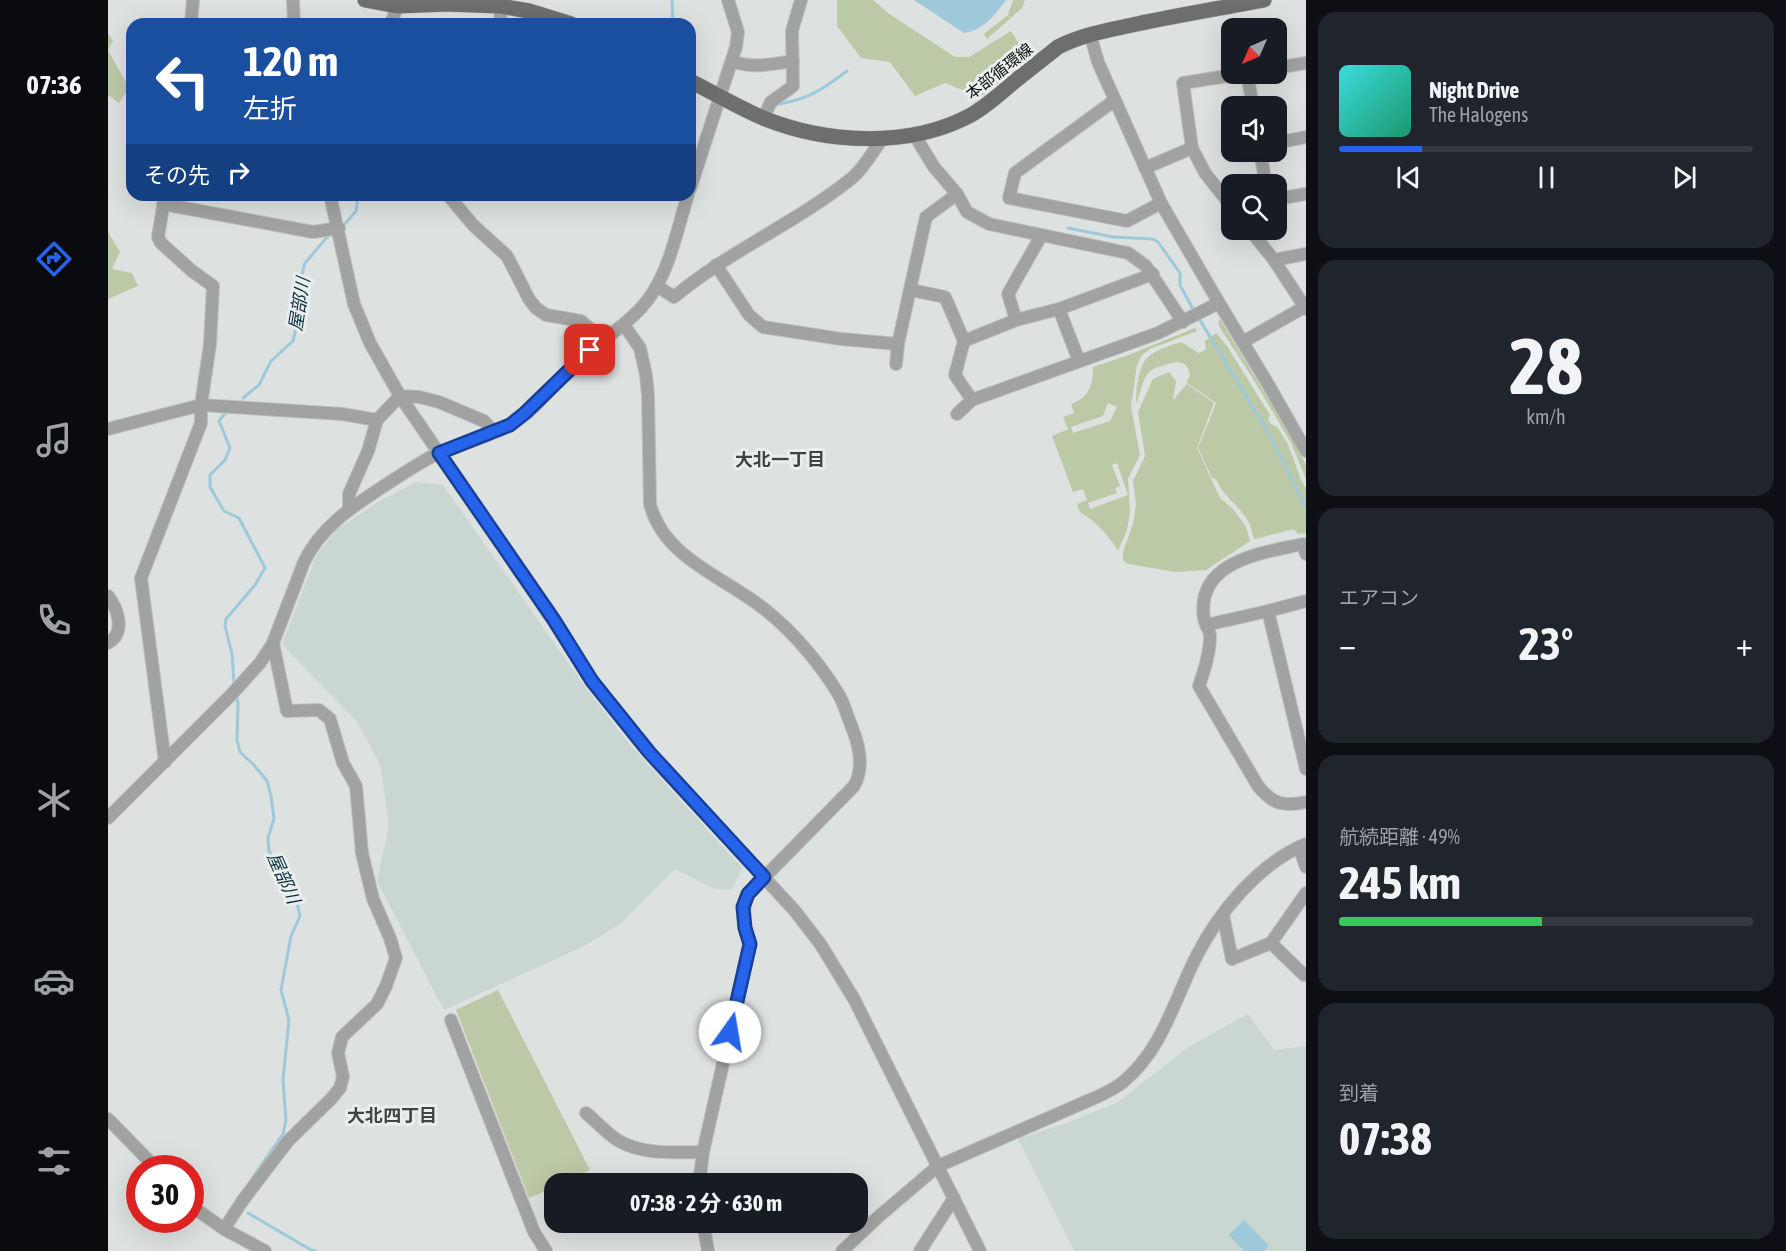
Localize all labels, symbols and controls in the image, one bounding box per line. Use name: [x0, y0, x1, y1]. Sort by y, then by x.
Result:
north arrow: [1221, 18, 1287, 84]
map controls: [1221, 18, 1287, 240]
text: 120 m: [243, 37, 338, 85]
street label: 本部循環線: [962, 39, 1036, 103]
icon: left: [144, 42, 222, 120]
text: 07:36: [26, 69, 82, 100]
text: Night Drive: [1429, 77, 1519, 103]
text: 左折: [243, 93, 297, 124]
button: sound: [1221, 96, 1287, 162]
text: The Halogens: [1429, 103, 1528, 126]
icon: right: [222, 156, 255, 189]
icon: previous: [1392, 161, 1425, 194]
icon: pause: [1530, 161, 1563, 194]
icon: next: [1668, 161, 1701, 194]
text: その先: [144, 162, 210, 188]
button: search: [1221, 174, 1287, 240]
icon: directions: [33, 238, 75, 280]
water label: 屋部川: [284, 274, 314, 332]
text: 28: [1509, 321, 1583, 411]
pin: [564, 324, 615, 375]
icon: arrive: [573, 333, 606, 366]
text: km/h: [1526, 405, 1566, 428]
icon: music: [33, 419, 75, 461]
district label: 大北一丁目: [735, 449, 825, 470]
text: エアコン: [1339, 586, 1419, 609]
icon: phone: [33, 599, 75, 641]
text: 23°: [1519, 618, 1573, 670]
text: −: [1339, 625, 1356, 663]
text: +: [1736, 625, 1753, 663]
icon: climate: [33, 779, 75, 821]
text: 航続距離 · 49%: [1339, 825, 1460, 848]
water label: 屋部川: [263, 849, 305, 909]
text: 245 km: [1339, 857, 1461, 909]
icon: car: [33, 960, 75, 1002]
position arrow: [698, 1000, 762, 1064]
text: 到着: [1339, 1081, 1379, 1104]
district label: 大北四丁目: [347, 1105, 437, 1126]
text: 07:38: [1339, 1113, 1432, 1165]
icon: filters: [33, 1140, 75, 1182]
speed limit sign: 30: [126, 1155, 204, 1233]
text: 07:38 · 2 分 · 630 m: [630, 1190, 782, 1216]

